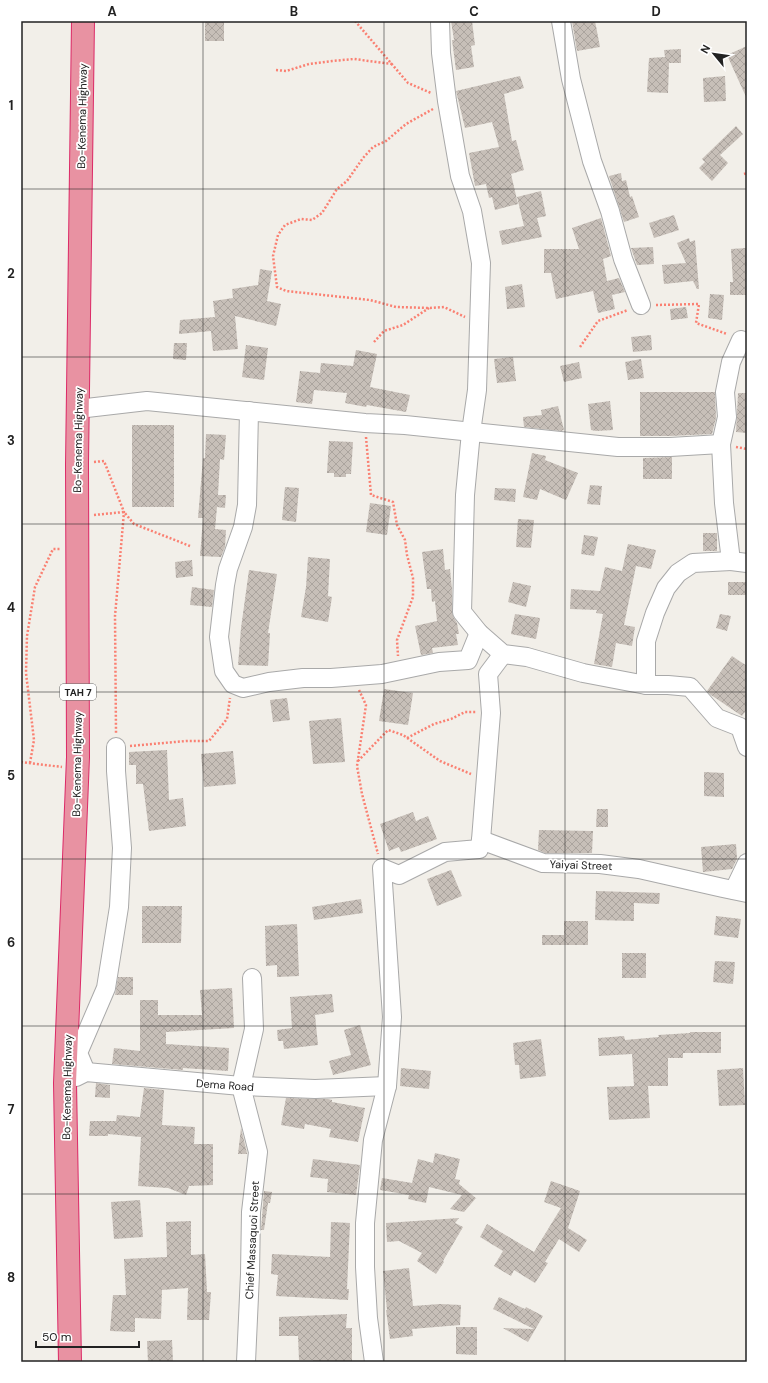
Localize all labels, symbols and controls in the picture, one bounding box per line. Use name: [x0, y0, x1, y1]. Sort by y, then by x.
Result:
text: A: [107, 3, 117, 20]
text: B: [290, 3, 298, 20]
text: C: [469, 3, 479, 20]
text: D: [651, 3, 661, 20]
north arrow: [694, 34, 734, 74]
text: N: [697, 42, 713, 56]
street label: Bo-Kenema Highway: [74, 63, 90, 169]
text: 1: [9, 97, 13, 114]
text: 2: [7, 265, 15, 282]
street label: Bo-Kenema Highway: [70, 387, 86, 493]
text: 3: [7, 432, 15, 449]
text: 4: [7, 599, 15, 616]
road number: TAH 7: [60, 684, 96, 700]
street label: Bo-Kenema Highway: [69, 711, 85, 817]
text: 5: [7, 767, 15, 784]
street label: Yaiyai Street: [549, 857, 613, 873]
text: 6: [7, 934, 15, 951]
street label: Bo-Kenema Highway: [59, 1034, 75, 1140]
street label: Dema Road: [196, 1076, 255, 1094]
text: 7: [8, 1101, 15, 1118]
street label: Chief Massaquoi Street: [242, 1180, 262, 1300]
text: 8: [7, 1269, 15, 1286]
scale bar: [36, 1323, 139, 1349]
text: 50 m: [42, 1329, 71, 1345]

